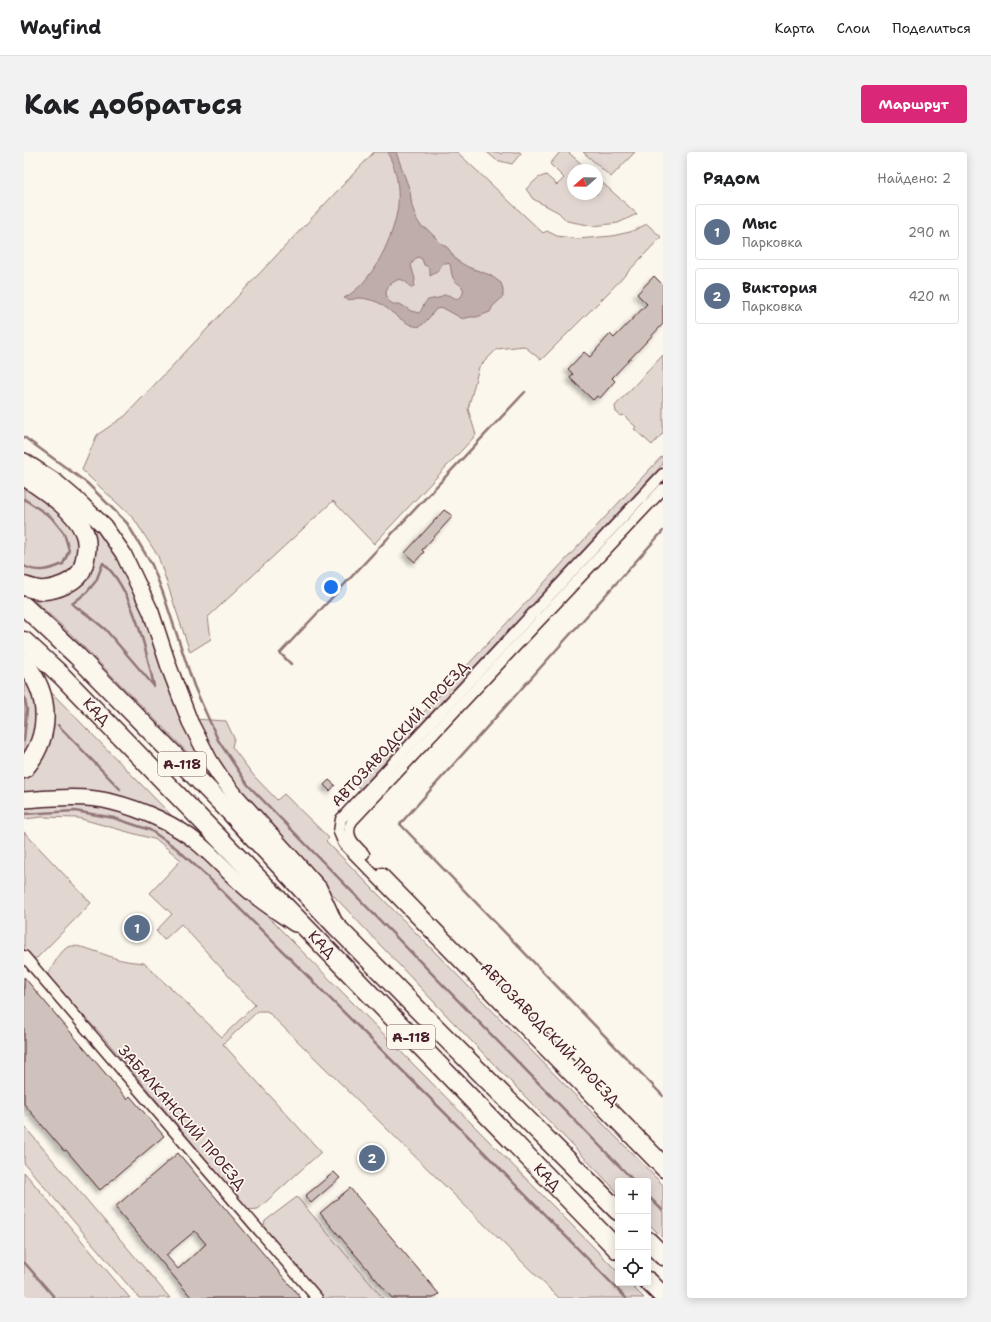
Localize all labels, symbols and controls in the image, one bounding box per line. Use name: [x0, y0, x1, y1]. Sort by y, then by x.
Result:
text: Wayfind: [20, 15, 101, 40]
text: Карта: [774, 19, 815, 37]
text: Слои: [837, 19, 870, 37]
text: Поделиться: [892, 19, 971, 37]
text: Как добраться: [24, 85, 243, 123]
button: Маршрут: [861, 85, 967, 123]
north arrow: [567, 164, 603, 200]
text: Рядом: [703, 167, 760, 189]
text: Найдено: 2: [877, 170, 951, 187]
text: Мыс: [742, 214, 777, 234]
text: 1: [714, 224, 720, 241]
text: 290 m: [908, 224, 950, 241]
text: Парковка: [742, 234, 802, 251]
text: Виктория: [742, 278, 817, 298]
text: 2: [712, 288, 722, 305]
text: 420 m: [908, 288, 950, 305]
text: Парковка: [742, 298, 802, 315]
your location: [321, 577, 341, 597]
street label: АВТОЗАВОДСКИЙ ПРОЕЗД: [326, 656, 473, 811]
street label: КАД: [78, 693, 115, 730]
road number: А-118: [158, 752, 206, 776]
pin: 1: [124, 913, 150, 943]
street label: КАД: [304, 926, 340, 963]
street label: АВТОЗАВОДСКИЙ ПРОЕЗД: [476, 957, 625, 1111]
road number: А-118: [387, 1025, 435, 1049]
street label: ЗАБАЛКАНСКИЙ ПРОЕЗД: [114, 1040, 252, 1194]
pin: 2: [359, 1143, 385, 1173]
street label: КАД: [529, 1159, 566, 1196]
map controls: [615, 1178, 651, 1286]
button: +: [615, 1178, 651, 1214]
button: −: [615, 1214, 651, 1250]
button: locate: [615, 1250, 651, 1286]

